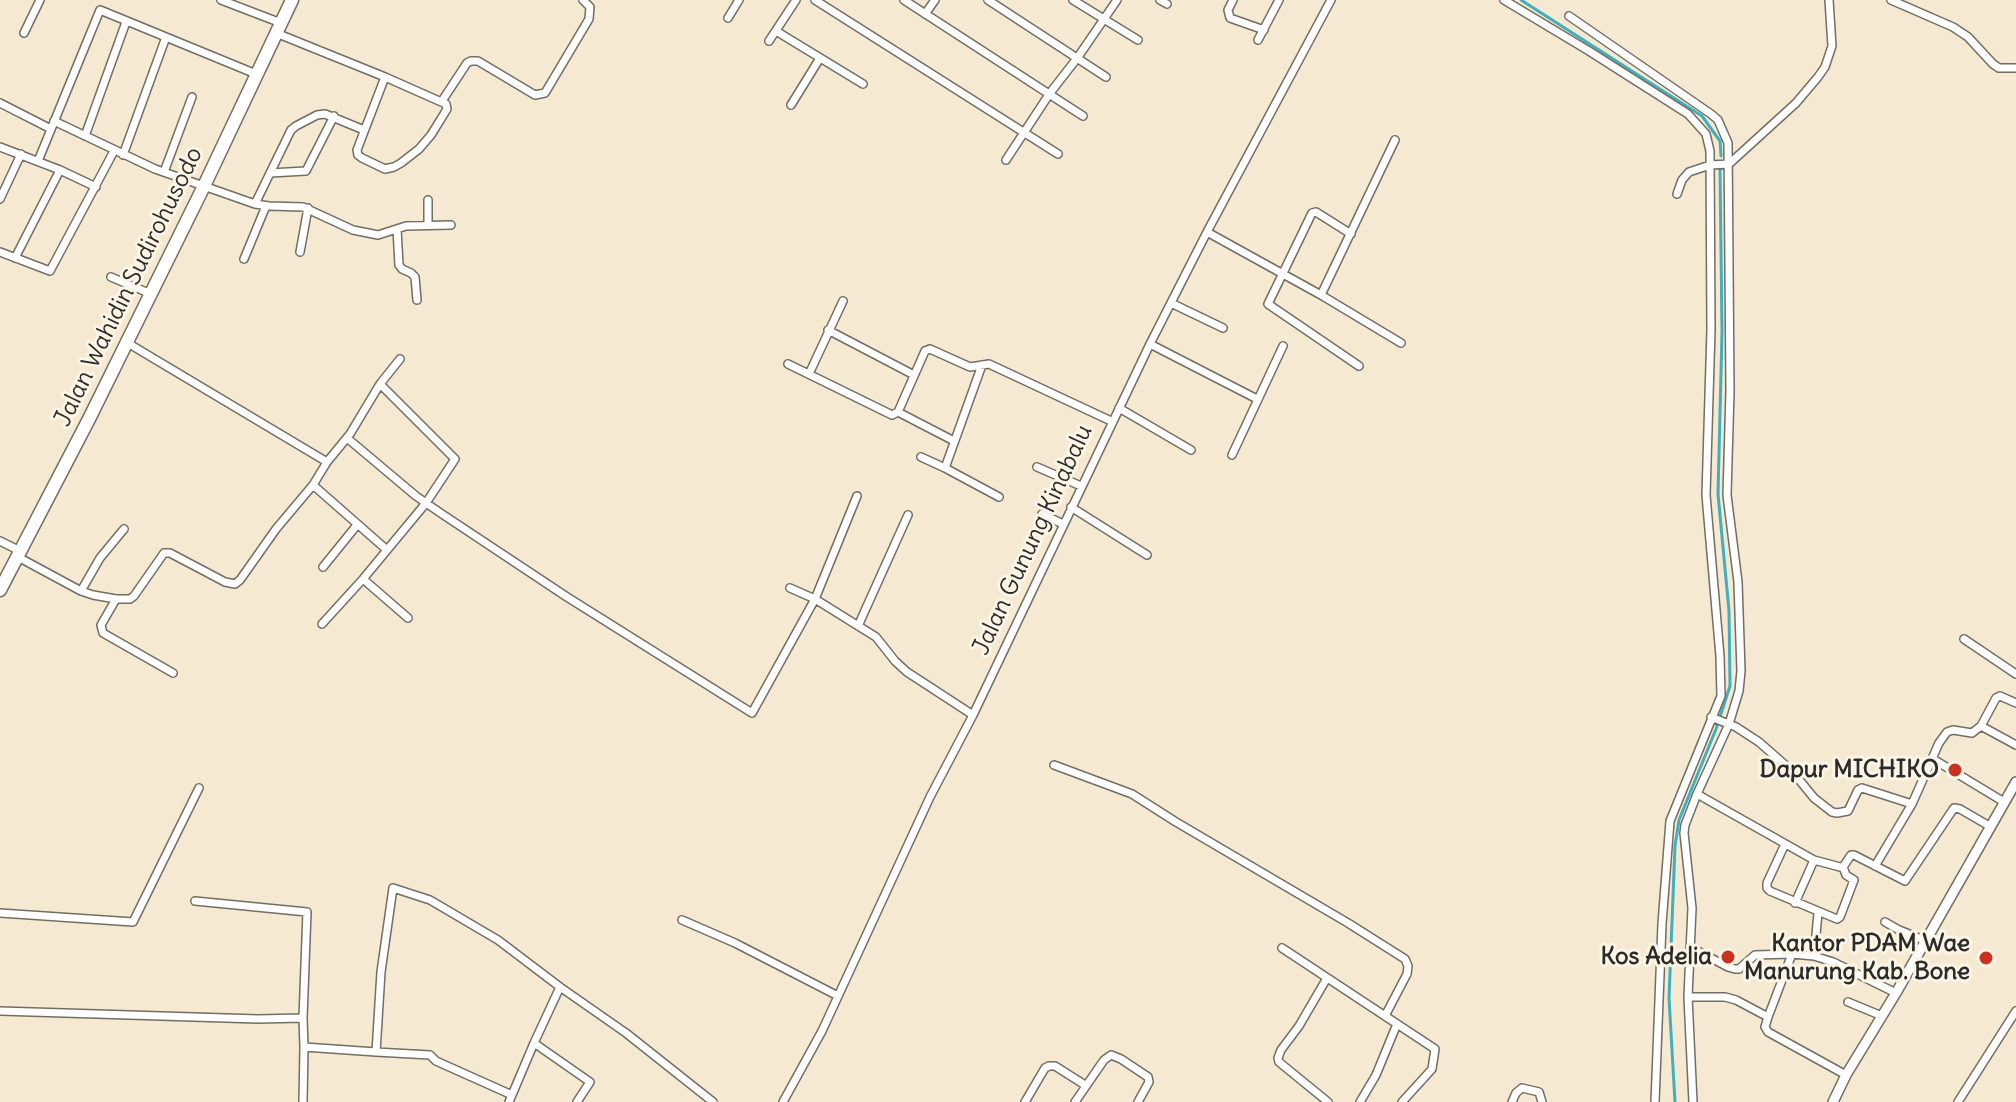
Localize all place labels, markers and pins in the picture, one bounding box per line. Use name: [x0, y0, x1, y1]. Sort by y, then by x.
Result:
place label: Dapur MICHIKO: [1759, 756, 1939, 784]
marker: Dapur MICHIKO: [1946, 761, 1964, 779]
place label: Kantor PDAM Wae Manurung Kab. Bone: [1744, 930, 1970, 986]
place label: Kos Adelia: [1601, 943, 1712, 971]
marker: Kos Adelia: [1719, 948, 1737, 966]
marker: Kantor PDAM Wae Manurung Kab. Bone: [1977, 949, 1995, 967]

